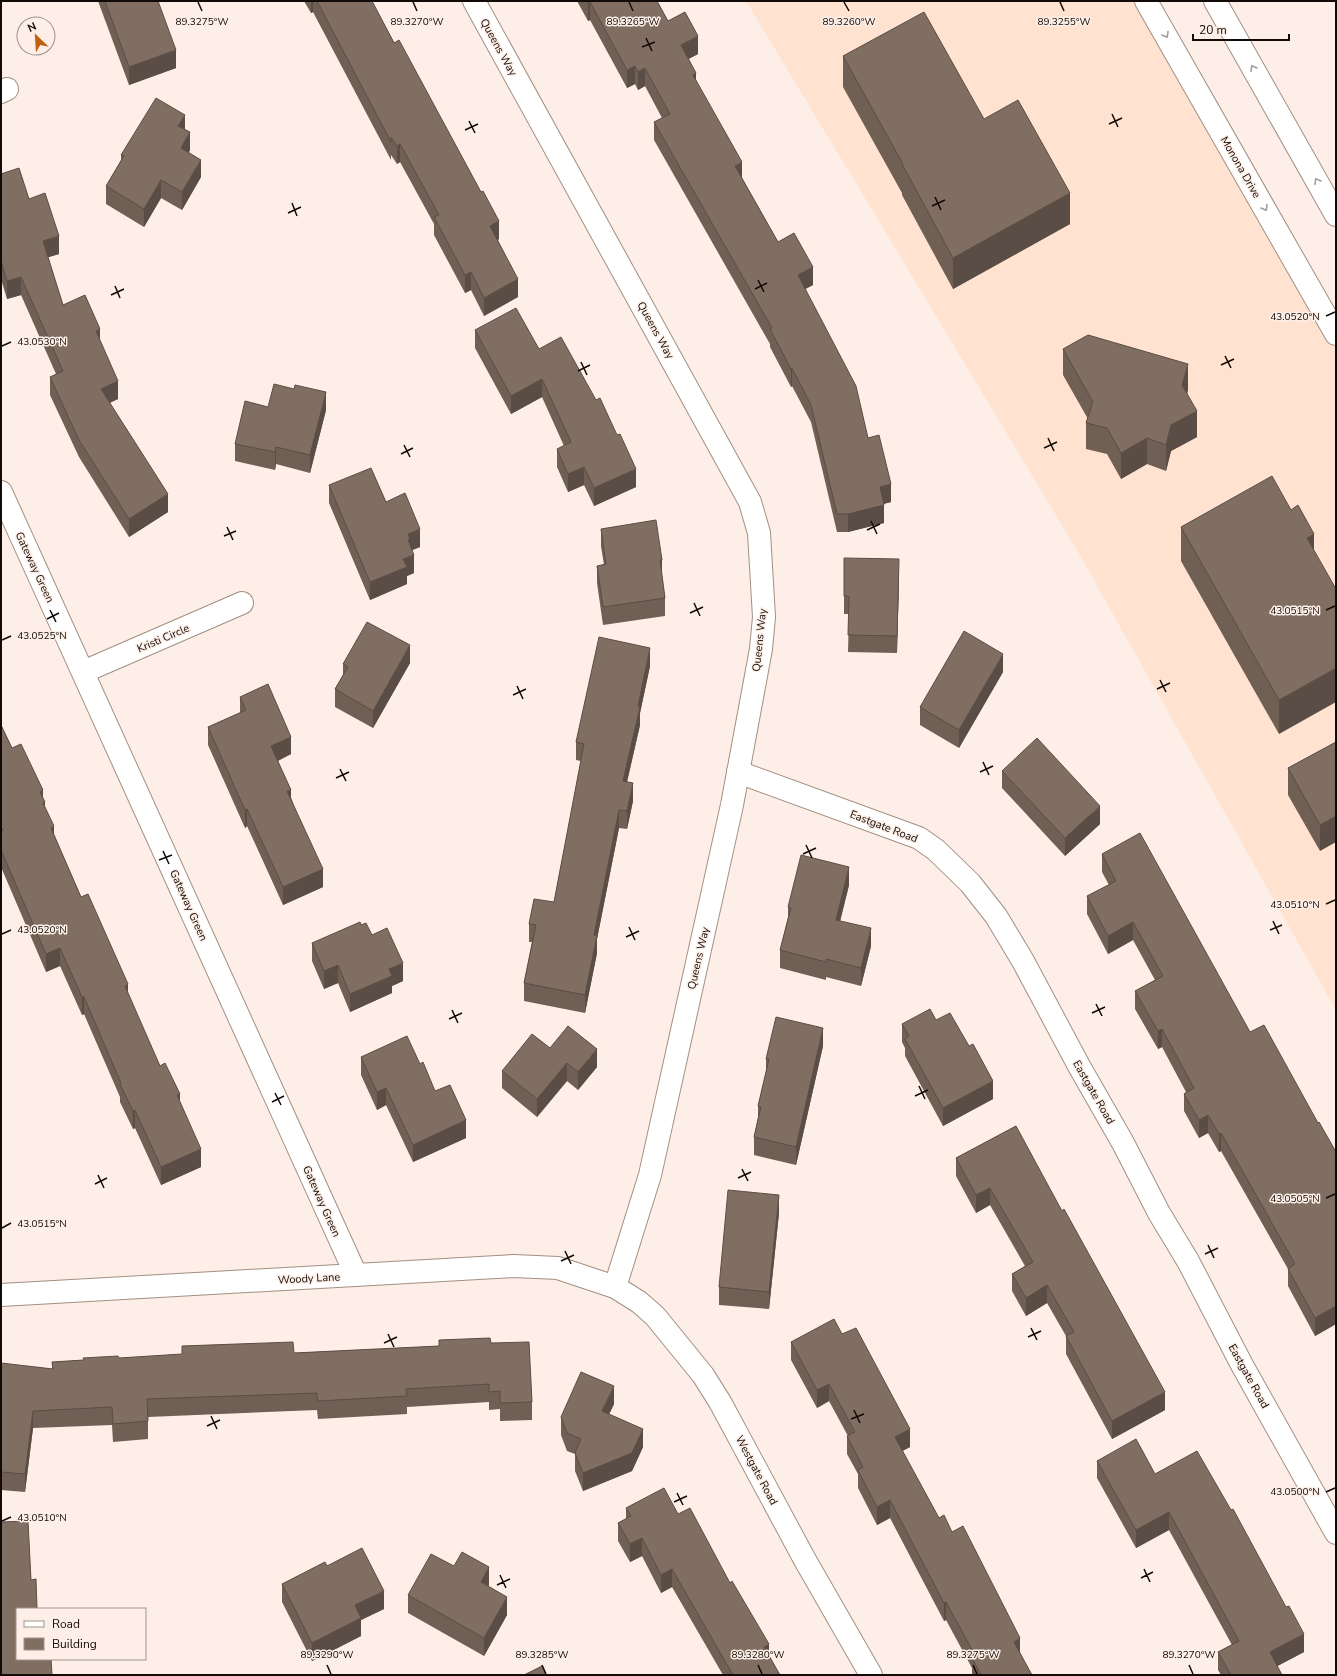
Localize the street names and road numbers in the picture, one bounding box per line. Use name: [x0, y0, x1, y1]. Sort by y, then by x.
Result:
street label: Queens Way: [477, 16, 521, 79]
street label: Monona Drive: [1217, 134, 1264, 201]
street label: Queens Way: [634, 299, 678, 362]
street label: Gateway Green: [12, 529, 58, 605]
street label: Queens Way: [749, 607, 770, 672]
street label: Kristi Circle: [135, 621, 192, 656]
street label: Eastgate Road: [848, 807, 920, 846]
street label: Gateway Green: [166, 867, 211, 943]
street label: Queens Way: [684, 925, 713, 991]
street label: Eastgate Road: [1069, 1058, 1118, 1127]
street label: Gateway Green: [299, 1163, 344, 1239]
street label: Woody Lane: [277, 1269, 341, 1288]
street label: Eastgate Road: [1225, 1341, 1272, 1411]
street label: Westgate Road: [732, 1433, 781, 1508]

